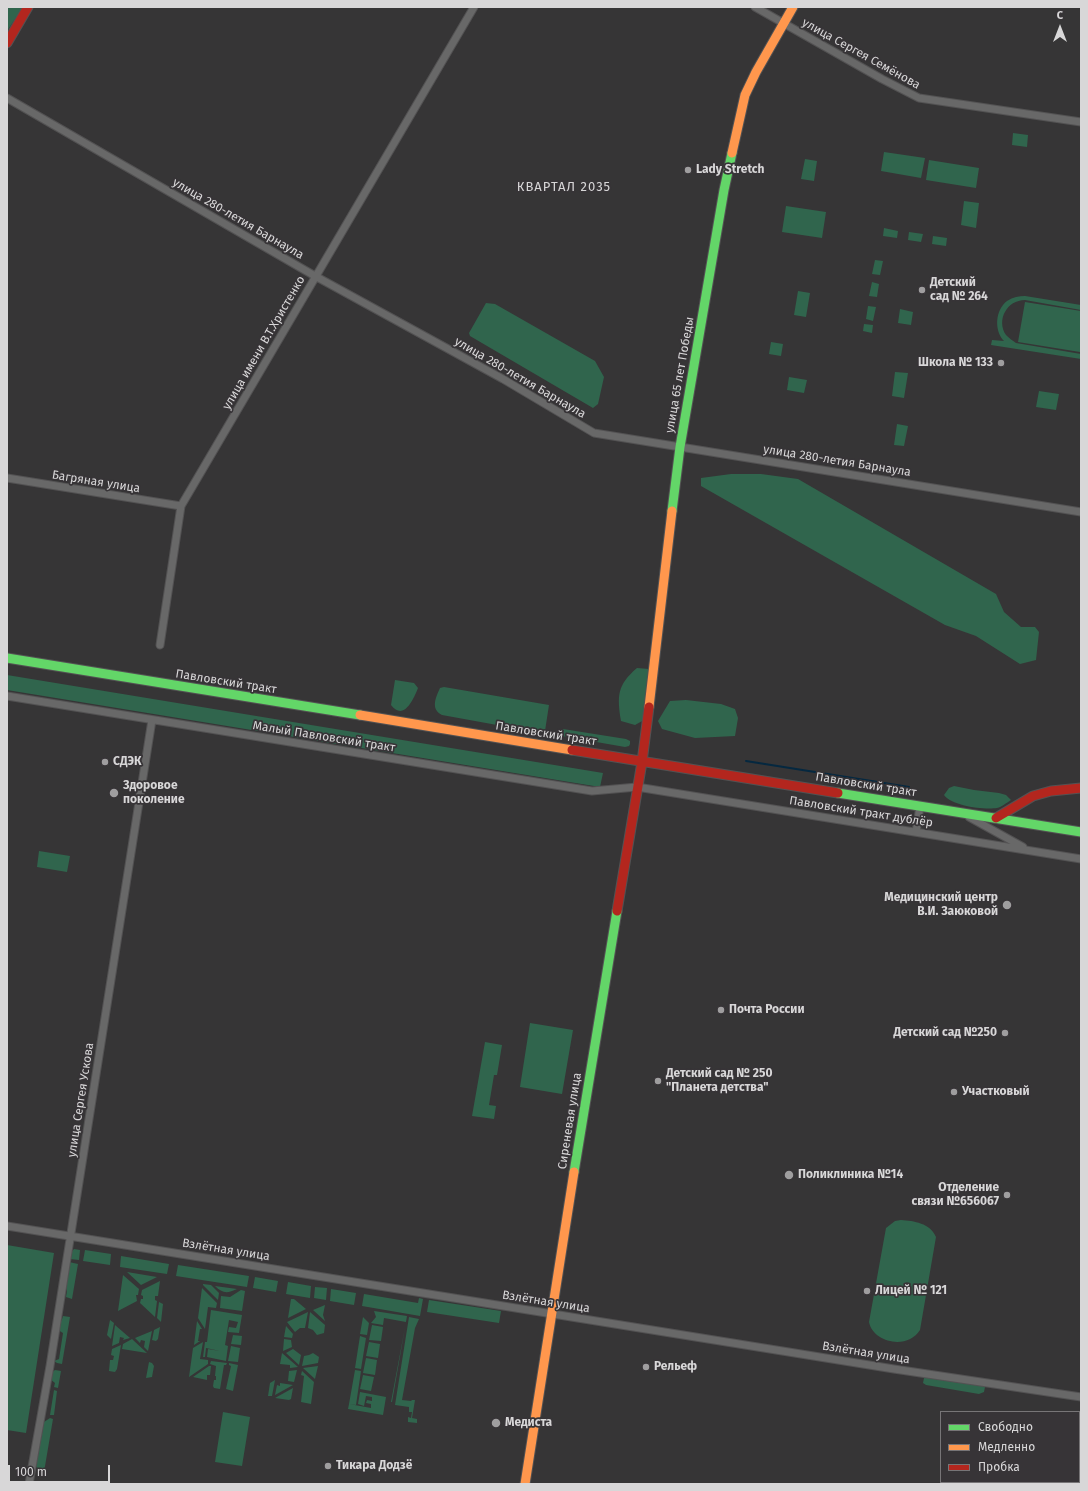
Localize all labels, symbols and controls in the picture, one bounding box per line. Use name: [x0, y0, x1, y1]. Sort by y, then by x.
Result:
north arrow: [1040, 8, 1080, 48]
text: С: [1057, 9, 1063, 22]
street label: улица Сергея Семёнова: [799, 16, 923, 92]
place label: Lady Stretch: [696, 163, 765, 177]
marker: Lady Stretch: [683, 165, 693, 175]
street label: улица 280-летия Барнаула: [170, 175, 306, 263]
district label: КВАРТАЛ 2035: [517, 179, 611, 195]
street label: улица имени В.Т.Христенко: [220, 274, 308, 412]
place label: Детский сад № 264: [930, 276, 988, 304]
marker: Детский сад № 264: [917, 285, 927, 295]
street label: улица 65 лет Победы: [663, 316, 697, 434]
street label: улица 280-летия Барнаула: [452, 334, 588, 422]
place label: Школа № 133: [918, 356, 993, 370]
marker: Школа № 133: [996, 358, 1006, 368]
street label: улица 280-летия Барнаула: [762, 442, 912, 480]
street label: Багряная улица: [51, 468, 141, 496]
street label: Павловский тракт: [174, 667, 278, 697]
street label: Малый Павловский тракт: [252, 719, 396, 755]
street label: Павловский тракт: [494, 719, 598, 749]
place label: СДЭК: [113, 755, 141, 769]
marker: СДЭК: [100, 757, 110, 767]
street label: Павловский тракт: [814, 770, 918, 800]
place label: Здоровое поколение: [123, 779, 185, 807]
marker: Здоровое поколение: [108, 787, 120, 799]
street label: Павловский тракт дублёр: [788, 794, 934, 830]
place label: Медицинский центр В.И. Заюковой: [884, 891, 998, 919]
marker: Медицинский центр В.И. Заюковой: [1001, 899, 1013, 911]
place label: Почта России: [729, 1003, 804, 1017]
marker: Почта России: [716, 1005, 726, 1015]
place label: Детский сад №250: [893, 1026, 997, 1040]
marker: Детский сад №250: [1000, 1028, 1010, 1038]
street label: улица Сергея Ускова: [65, 1042, 97, 1158]
place label: Детский сад № 250 "Планета детства": [666, 1067, 772, 1095]
street label: Сиреневая улица: [555, 1072, 585, 1170]
marker: Детский сад № 250 "Планета детства": [653, 1076, 663, 1086]
place label: Участковый: [962, 1085, 1029, 1099]
marker: Участковый: [949, 1087, 959, 1097]
place label: Поликлиника №14: [798, 1168, 903, 1182]
marker: Поликлиника №14: [783, 1169, 795, 1181]
place label: Отделение связи №656067: [911, 1181, 999, 1209]
marker: Отделение связи №656067: [1002, 1190, 1012, 1200]
street label: Взлётная улица: [181, 1236, 271, 1264]
place label: Лицей № 121: [875, 1284, 947, 1298]
marker: Лицей № 121: [862, 1286, 872, 1296]
street label: Взлётная улица: [501, 1288, 591, 1316]
street label: Взлётная улица: [821, 1339, 911, 1367]
place label: Рельеф: [654, 1360, 697, 1374]
marker: Рельеф: [641, 1362, 651, 1372]
legend: [940, 1411, 1080, 1483]
place label: Медиста: [505, 1416, 552, 1430]
marker: Медиста: [490, 1417, 502, 1429]
text: Свободно: [978, 1420, 1033, 1434]
text: Медленно: [978, 1440, 1035, 1454]
scale bar: [10, 1457, 112, 1483]
place label: Тикара Додзё: [336, 1459, 412, 1473]
text: Пробка: [978, 1460, 1020, 1474]
marker: Тикара Додзё: [323, 1461, 333, 1471]
text: 100 m: [15, 1465, 47, 1479]

